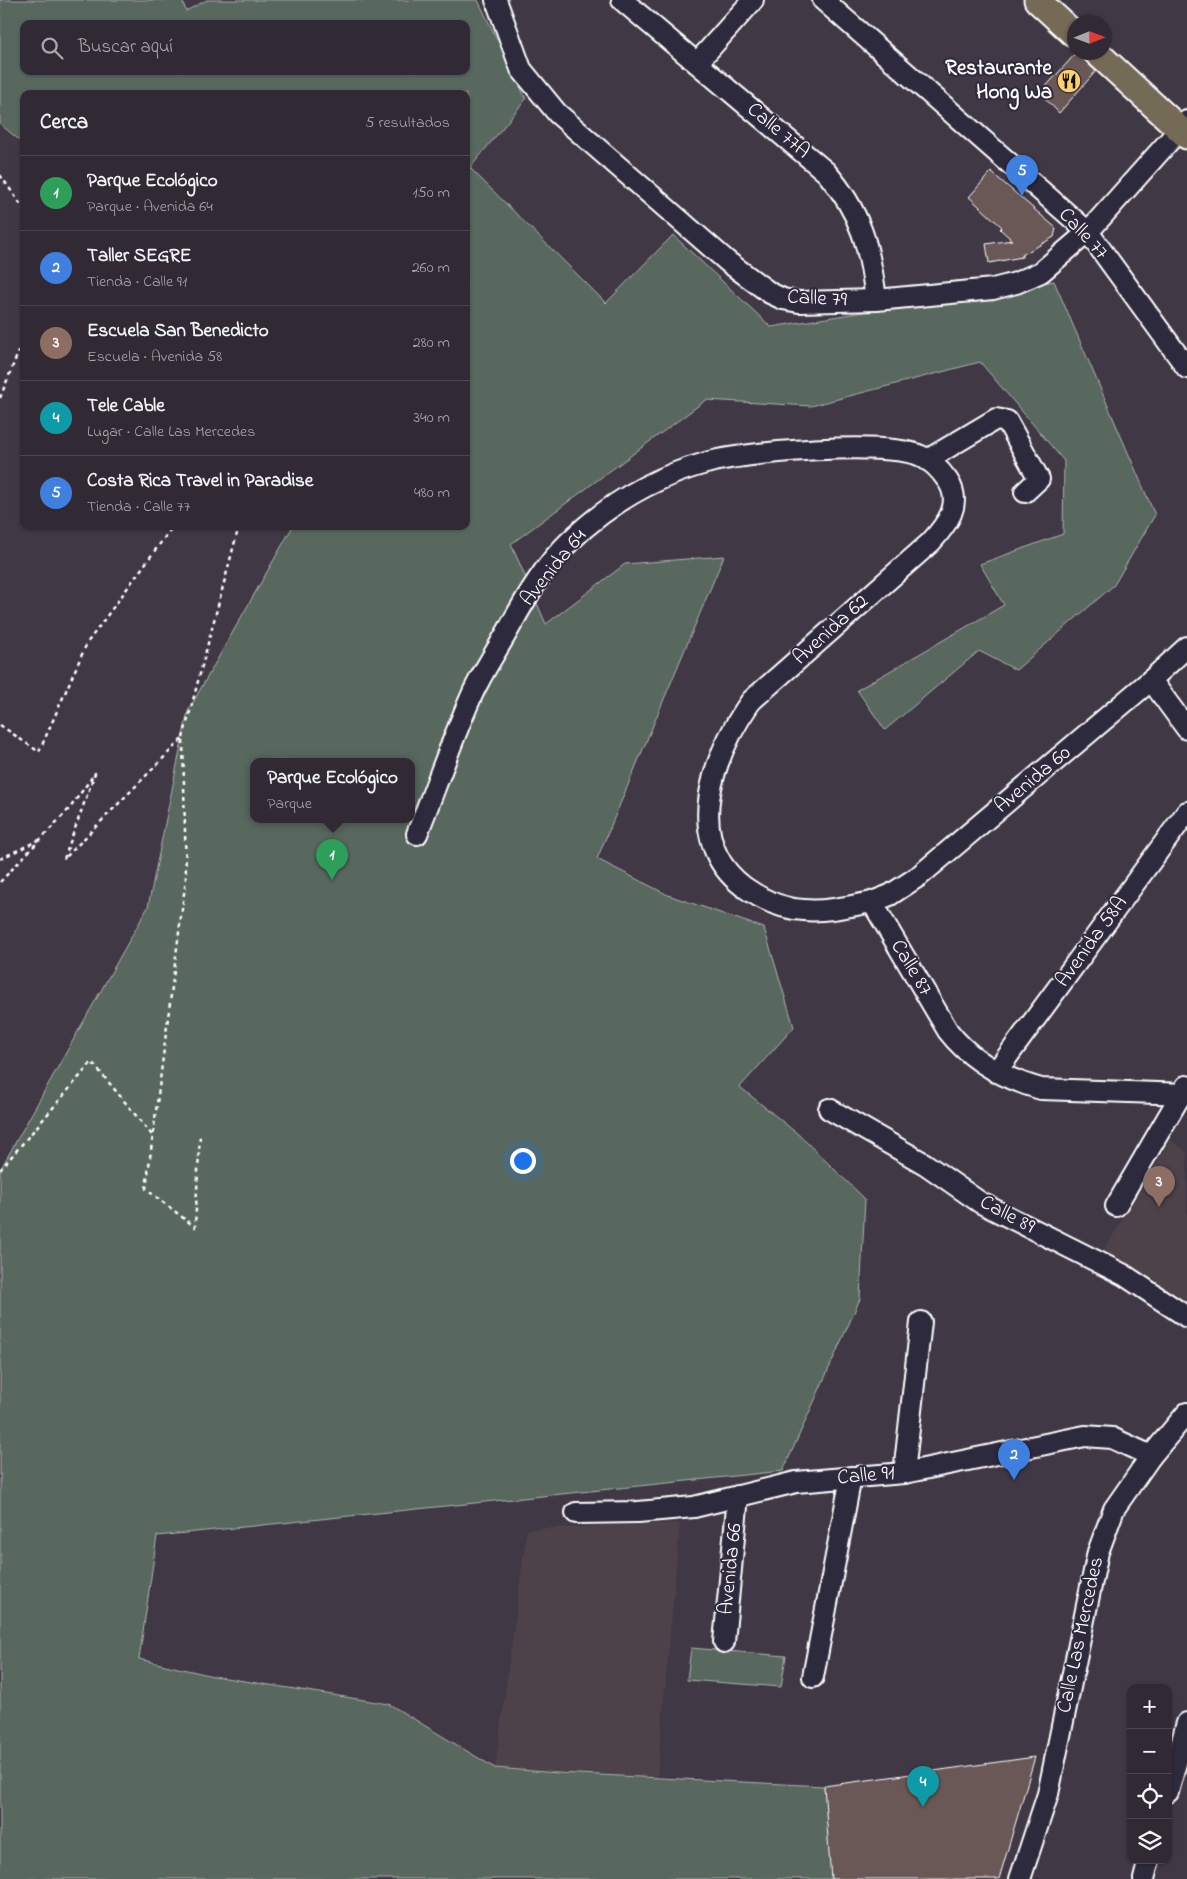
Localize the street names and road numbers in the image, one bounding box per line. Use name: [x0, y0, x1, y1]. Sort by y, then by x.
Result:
street label: Calle 77A: [740, 95, 816, 167]
street label: Calle 77: [1051, 201, 1115, 267]
street label: Calle 79: [786, 282, 848, 316]
street label: Avenida 64: [514, 523, 595, 613]
street label: Avenida 62: [786, 588, 876, 672]
street label: Avenida 60: [988, 739, 1078, 821]
street label: Avenida 58A: [1049, 890, 1135, 994]
street label: Calle 87: [882, 934, 940, 1002]
street label: Calle 89: [974, 1188, 1041, 1242]
street label: Calle 91: [836, 1459, 896, 1493]
street label: Avenida 66: [711, 1522, 751, 1616]
street label: Calle Las Mercedes: [1050, 1554, 1112, 1716]

